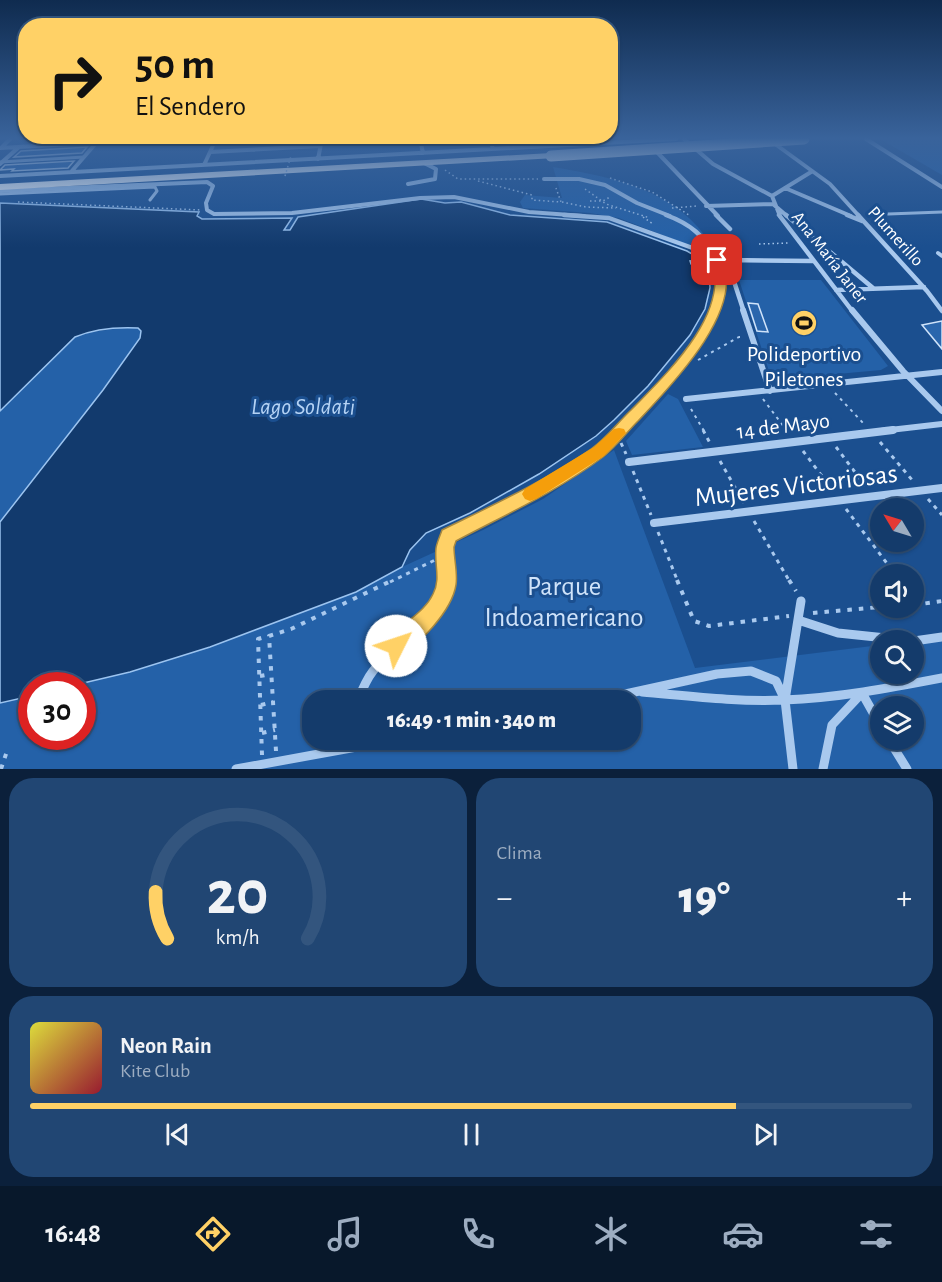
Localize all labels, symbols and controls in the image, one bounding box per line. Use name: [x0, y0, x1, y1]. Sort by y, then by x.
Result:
icon: right: [36, 42, 114, 120]
text: 50 m: [135, 44, 215, 86]
text: El Sendero: [135, 93, 246, 120]
street label: Plumerillo: [864, 203, 927, 270]
street label: Ana María Janer: [788, 208, 871, 307]
pin: [691, 234, 742, 285]
icon: arrive: [700, 243, 733, 276]
sports icon: Polideportivo Piletones: [789, 308, 819, 338]
place label: Polideportivo Piletones: [747, 343, 861, 390]
water label: Lago Soldati: [251, 395, 355, 419]
street label: 14 de Mayo: [735, 409, 831, 443]
street label: Mujeres Victoriosas: [693, 460, 899, 512]
north arrow: [870, 498, 924, 552]
map controls: [870, 498, 924, 750]
button: sound: [870, 564, 924, 618]
park label: Parque Indoamericano: [484, 573, 644, 631]
position arrow: [364, 614, 428, 678]
button: search: [870, 630, 924, 684]
speed limit sign: 30: [18, 672, 96, 750]
button: layers: [870, 696, 924, 750]
text: 16:49 · 1 min · 340 m: [387, 709, 556, 731]
text: Clima: [497, 843, 542, 863]
text: 20: [207, 863, 269, 925]
text: 19°: [678, 876, 730, 921]
text: −: [497, 882, 512, 915]
text: +: [896, 882, 912, 915]
text: km/h: [216, 928, 260, 949]
text: Neon Rain: [120, 1035, 212, 1057]
text: Kite Club: [120, 1061, 190, 1081]
icon: previous: [161, 1118, 194, 1151]
icon: pause: [455, 1118, 488, 1151]
icon: next: [749, 1118, 782, 1151]
icon: directions: [192, 1213, 234, 1255]
icon: music: [324, 1213, 366, 1255]
icon: phone: [457, 1213, 499, 1255]
icon: climate: [590, 1213, 632, 1255]
icon: car: [722, 1213, 764, 1255]
icon: filters: [855, 1213, 897, 1255]
text: 16:48: [45, 1220, 101, 1247]

